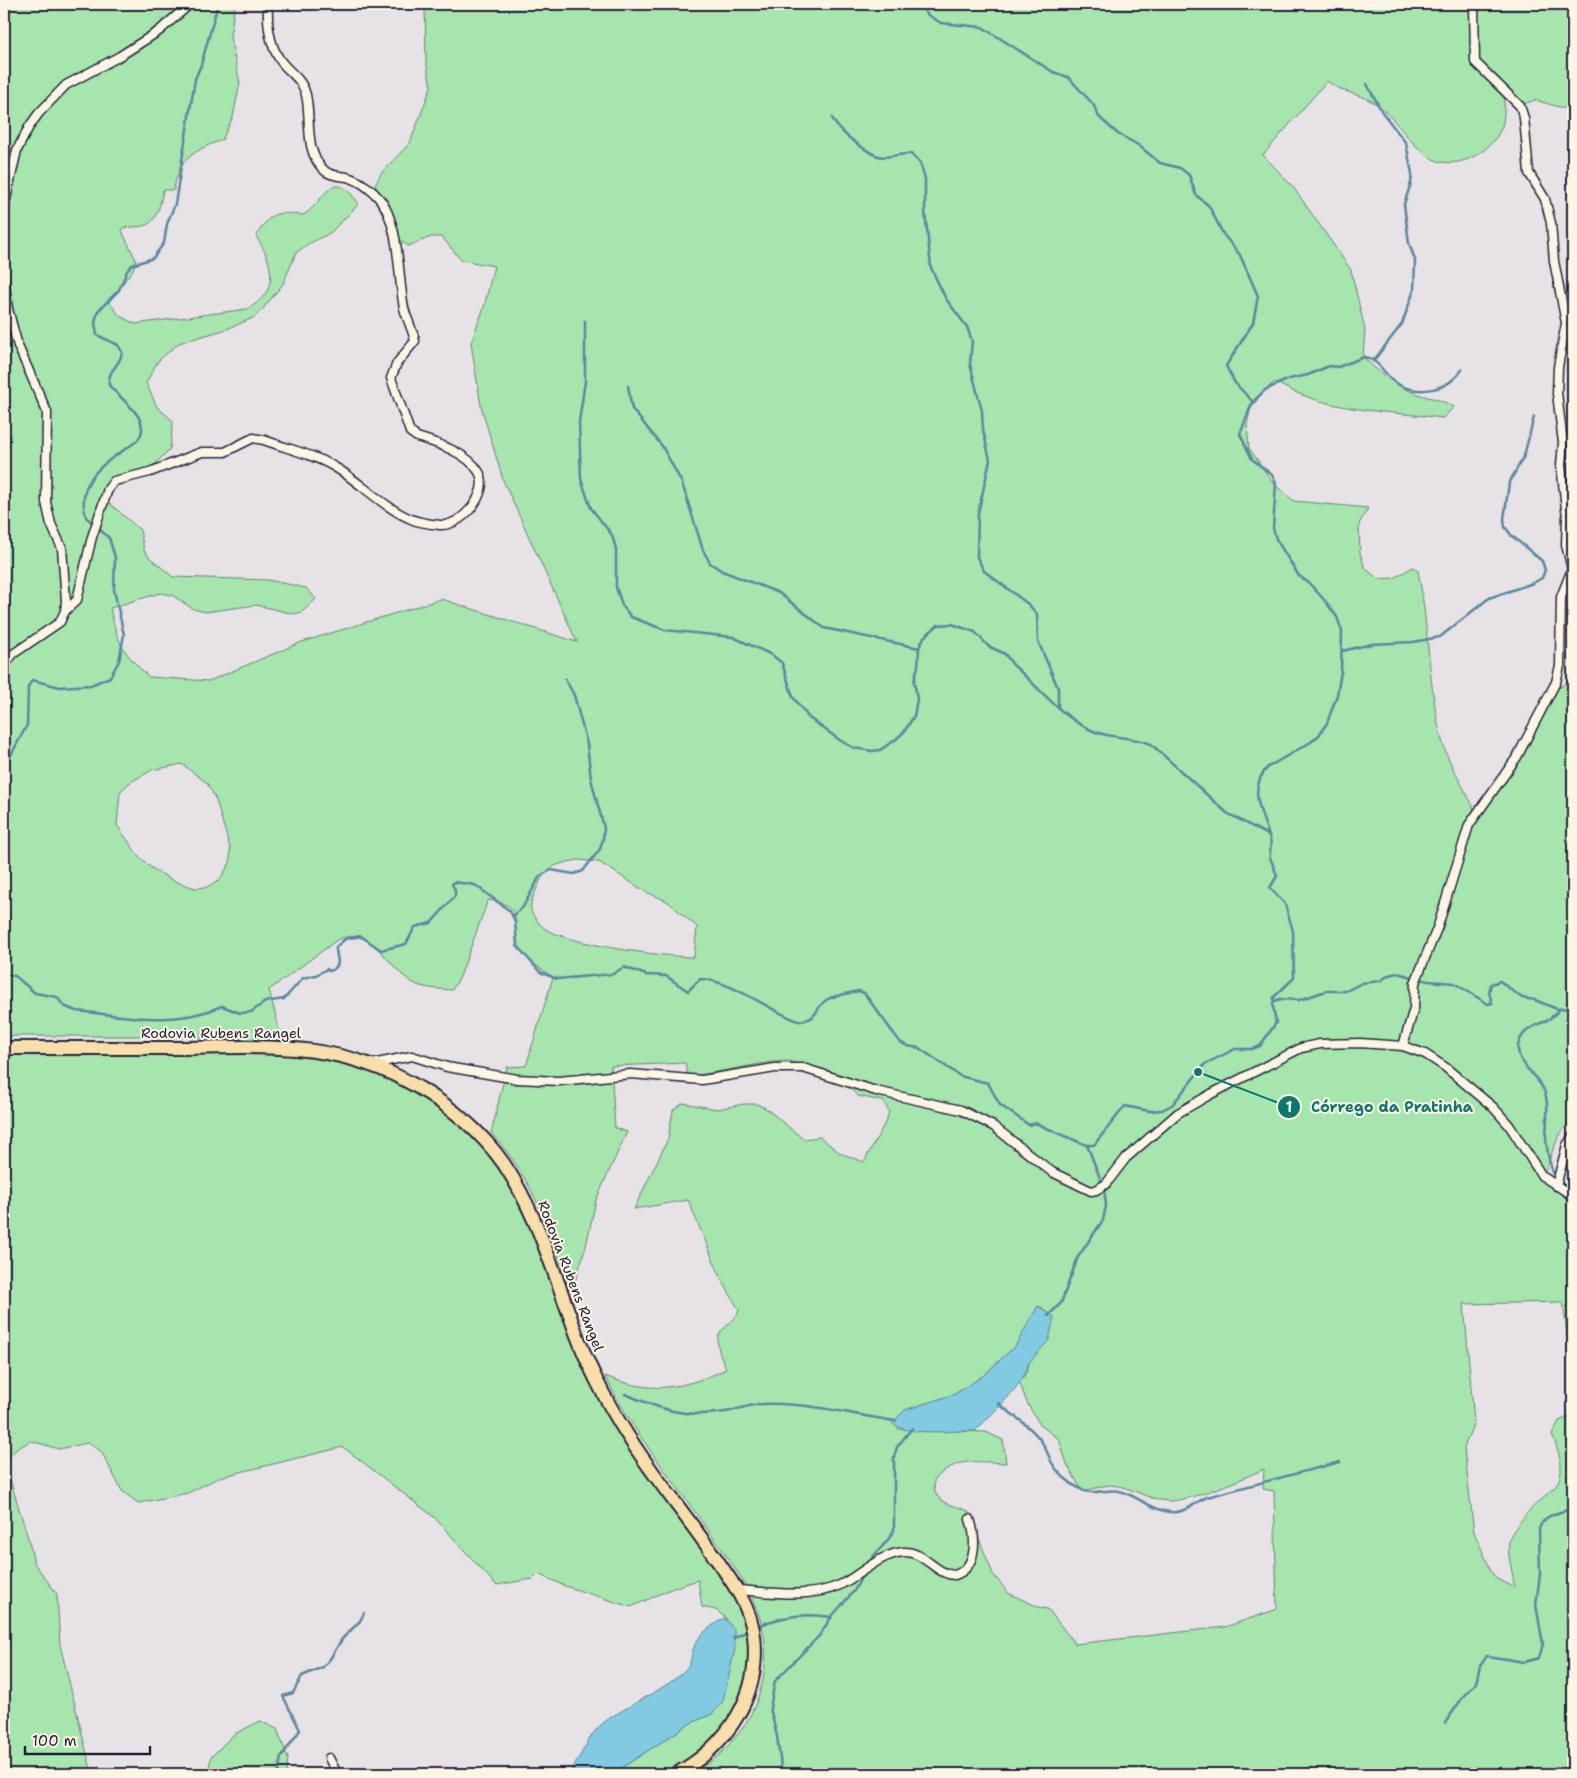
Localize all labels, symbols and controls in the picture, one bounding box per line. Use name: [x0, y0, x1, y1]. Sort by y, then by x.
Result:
street label: Rodovia Rubens Rangel: [141, 1024, 302, 1042]
callout: Córrego da Pratinha: [1276, 1092, 1483, 1122]
text: 1: [1286, 1097, 1293, 1117]
text: Córrego da Pratinha: [1311, 1097, 1474, 1117]
street label: Rodovia Rubens Rangel: [534, 1198, 608, 1355]
scale bar: [25, 1723, 150, 1755]
text: 100 m: [32, 1731, 77, 1751]

